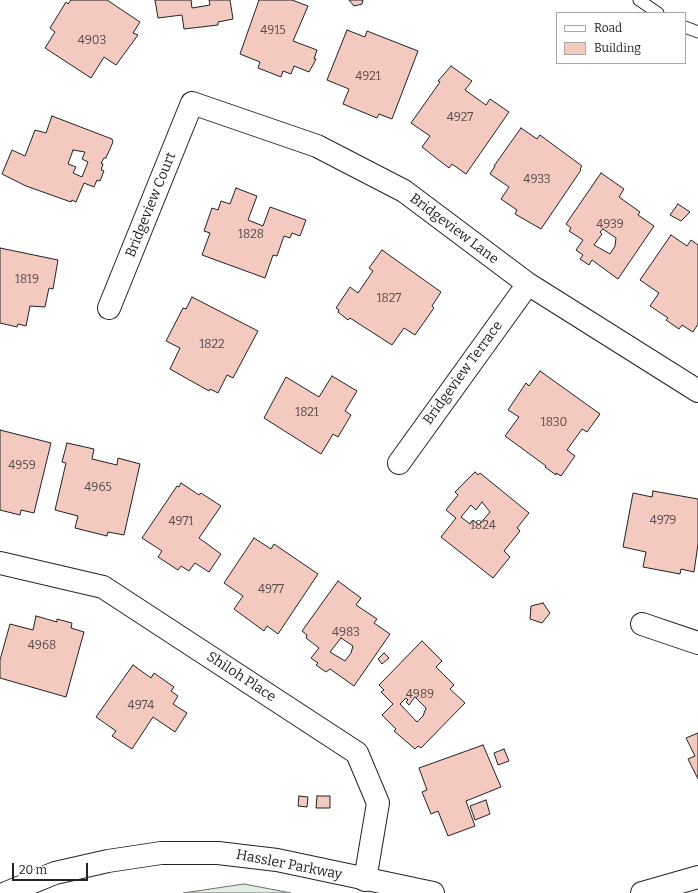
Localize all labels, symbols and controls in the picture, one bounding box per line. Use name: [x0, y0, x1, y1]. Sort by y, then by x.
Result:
legend: [556, 12, 686, 64]
text: Road: [594, 21, 622, 35]
house number: 4915: [260, 24, 286, 38]
house number: 4903: [78, 34, 106, 48]
text: Building: [594, 41, 641, 55]
house number: 4921: [355, 70, 381, 84]
house number: 4927: [447, 111, 473, 125]
street label: Bridgeview Court: [122, 150, 180, 260]
house number: 4933: [523, 173, 551, 187]
street label: Bridgeview Lane: [406, 190, 502, 268]
house number: 4939: [596, 218, 624, 232]
house number: 1828: [238, 228, 264, 242]
house number: 1819: [15, 273, 39, 287]
house number: 1827: [377, 292, 401, 306]
street label: Bridgeview Terrace: [420, 318, 506, 428]
house number: 1822: [199, 338, 225, 352]
house number: 1821: [295, 406, 319, 420]
house number: 1830: [541, 416, 567, 430]
house number: 4959: [8, 459, 36, 473]
house number: 4965: [84, 481, 112, 495]
house number: 4979: [650, 514, 676, 528]
house number: 4971: [169, 515, 193, 529]
house number: 1824: [470, 519, 496, 533]
house number: 4977: [258, 583, 284, 597]
house number: 4983: [332, 626, 360, 640]
house number: 4968: [28, 639, 56, 653]
street label: Shiloh Place: [203, 648, 279, 706]
house number: 4989: [406, 688, 434, 702]
house number: 4974: [128, 699, 154, 713]
street label: Hassler Parkway: [235, 846, 343, 884]
scale bar: [14, 855, 90, 881]
text: 20 m: [19, 863, 47, 877]

